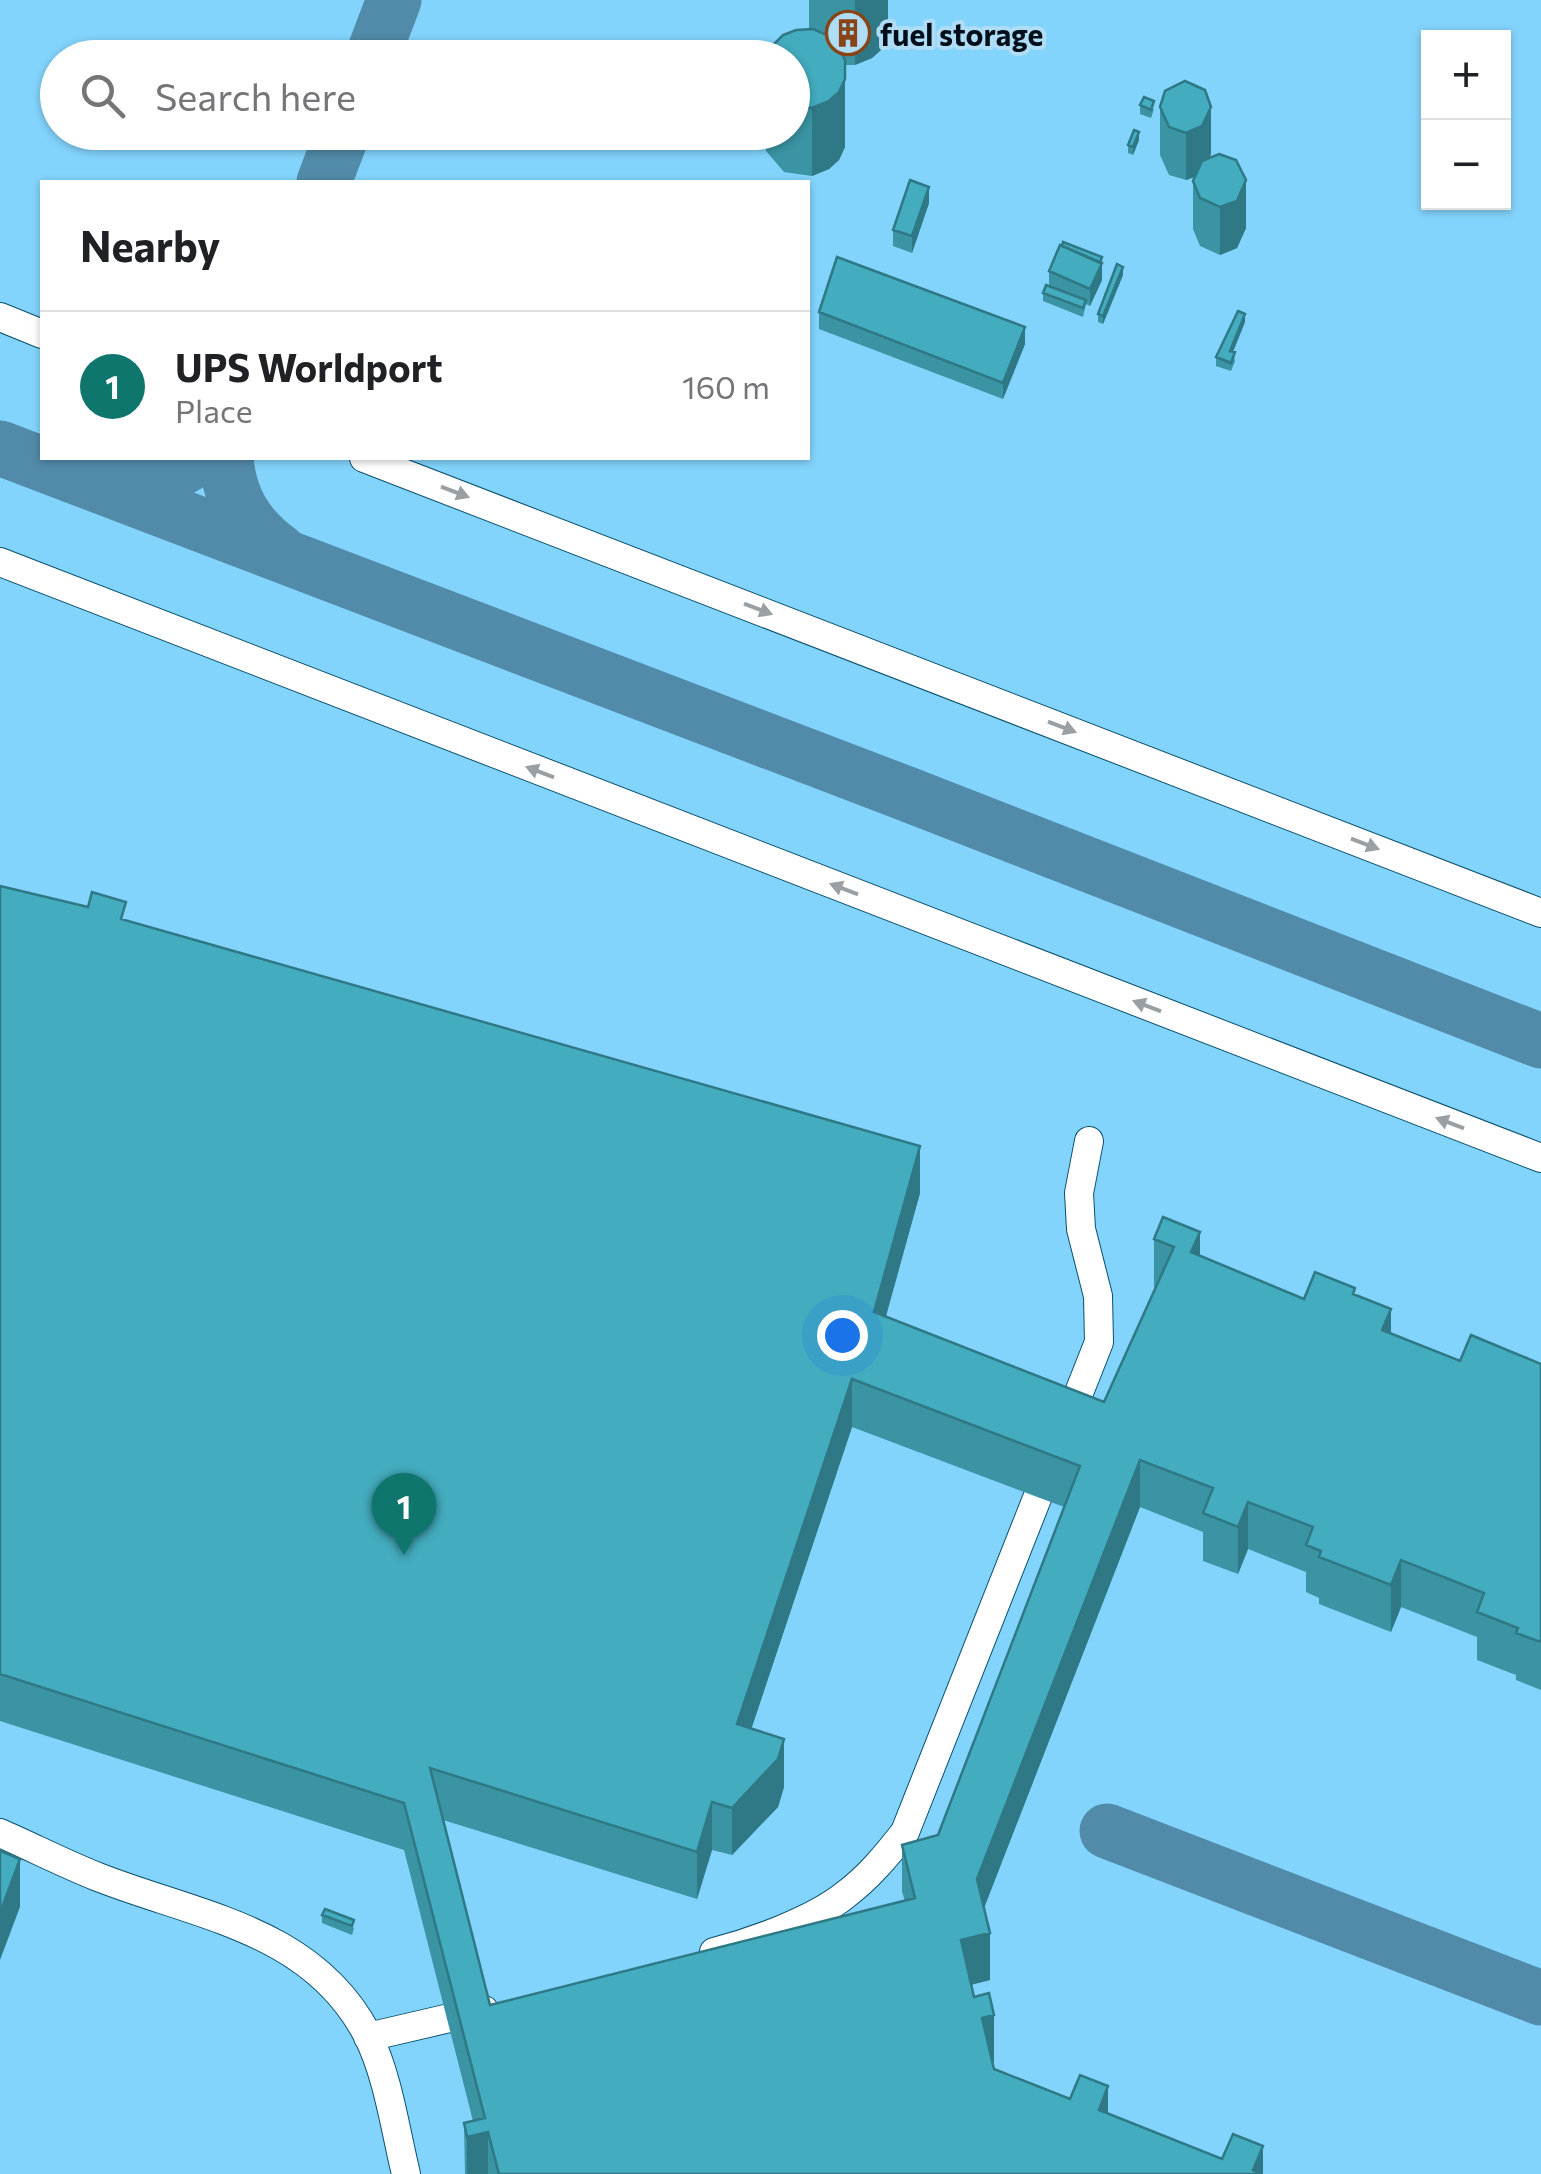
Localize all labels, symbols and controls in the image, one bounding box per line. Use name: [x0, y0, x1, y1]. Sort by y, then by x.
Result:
building icon: fuel storage: [825, 10, 871, 56]
place label: fuel storage: [880, 15, 1043, 52]
map controls: [1421, 30, 1511, 210]
button: +: [1421, 30, 1511, 120]
search box: [40, 40, 810, 150]
icon: search: [75, 68, 130, 123]
text: Search here: [155, 72, 356, 119]
button: −: [1421, 120, 1511, 210]
text: Nearby: [80, 219, 220, 271]
text: UPS Worldport: [175, 343, 442, 390]
text: 1: [105, 366, 120, 406]
text: 160 m: [682, 366, 770, 406]
text: Place: [175, 390, 253, 430]
one-way arrow: [441, 485, 471, 501]
one-way arrow: [744, 602, 774, 618]
one-way arrow: [1047, 720, 1077, 735]
one-way arrow: [525, 763, 555, 779]
one-way arrow: [1350, 837, 1380, 853]
one-way arrow: [828, 881, 858, 896]
one-way arrow: [1131, 997, 1161, 1013]
one-way arrow: [1435, 1114, 1465, 1130]
your location: [817, 1310, 868, 1361]
pin: 1: [372, 1472, 436, 1555]

